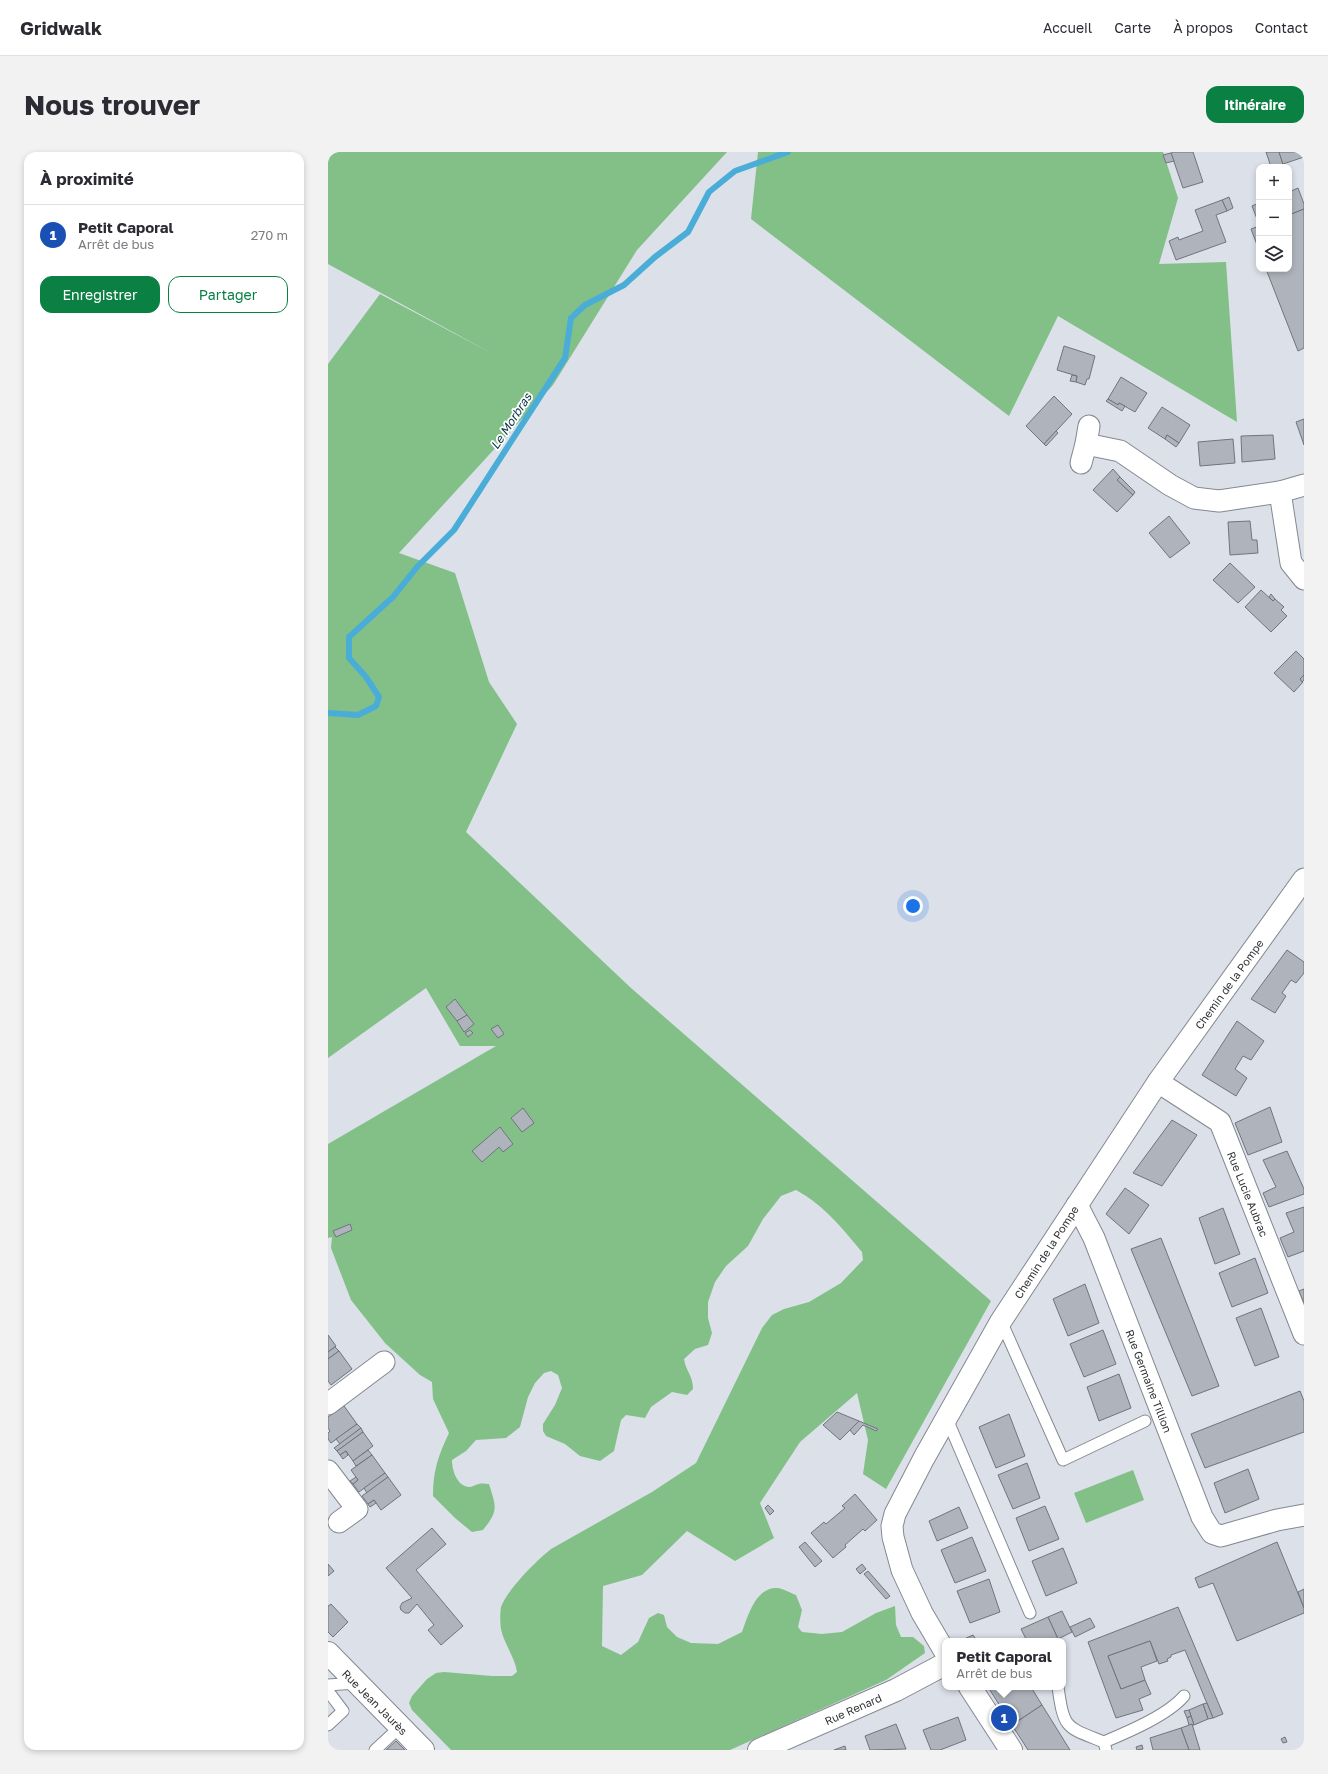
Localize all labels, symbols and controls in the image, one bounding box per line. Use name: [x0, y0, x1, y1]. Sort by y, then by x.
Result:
text: Gridwalk: [20, 16, 102, 39]
text: Accueil: [1043, 19, 1092, 36]
text: Carte: [1114, 19, 1151, 36]
text: À propos: [1173, 19, 1233, 36]
text: Contact: [1255, 19, 1308, 36]
button: Itinéraire: [1206, 86, 1304, 123]
text: Nous trouver: [24, 88, 200, 121]
map controls: [1256, 164, 1292, 272]
button: +: [1256, 164, 1292, 200]
text: À proximité: [40, 168, 134, 189]
button: −: [1256, 200, 1292, 236]
text: Petit Caporal: [78, 218, 173, 236]
text: 1: [50, 227, 56, 243]
text: 270 m: [251, 227, 288, 243]
text: Arrêt de bus: [78, 236, 154, 252]
button: layers: [1256, 236, 1292, 272]
button: Enregistrer: [40, 276, 160, 313]
button: Partager: [168, 276, 288, 313]
water label: Le Morbras: [487, 390, 535, 452]
your location: [903, 896, 923, 916]
street label: Chemin de la Pompe: [1192, 937, 1266, 1031]
street label: Rue Lucie Aubrac: [1225, 1149, 1271, 1239]
street label: Chemin de la Pompe: [1011, 1203, 1081, 1301]
street label: Rue Germaine Tillion: [1123, 1328, 1175, 1434]
popup: [942, 1638, 1066, 1690]
text: Petit Caporal: [956, 1647, 1052, 1665]
text: Arrêt de bus: [956, 1665, 1033, 1681]
street label: Rue Jean Jaurès: [340, 1667, 410, 1737]
street label: Rue Renard: [823, 1691, 883, 1727]
pin: 1: [991, 1703, 1017, 1733]

